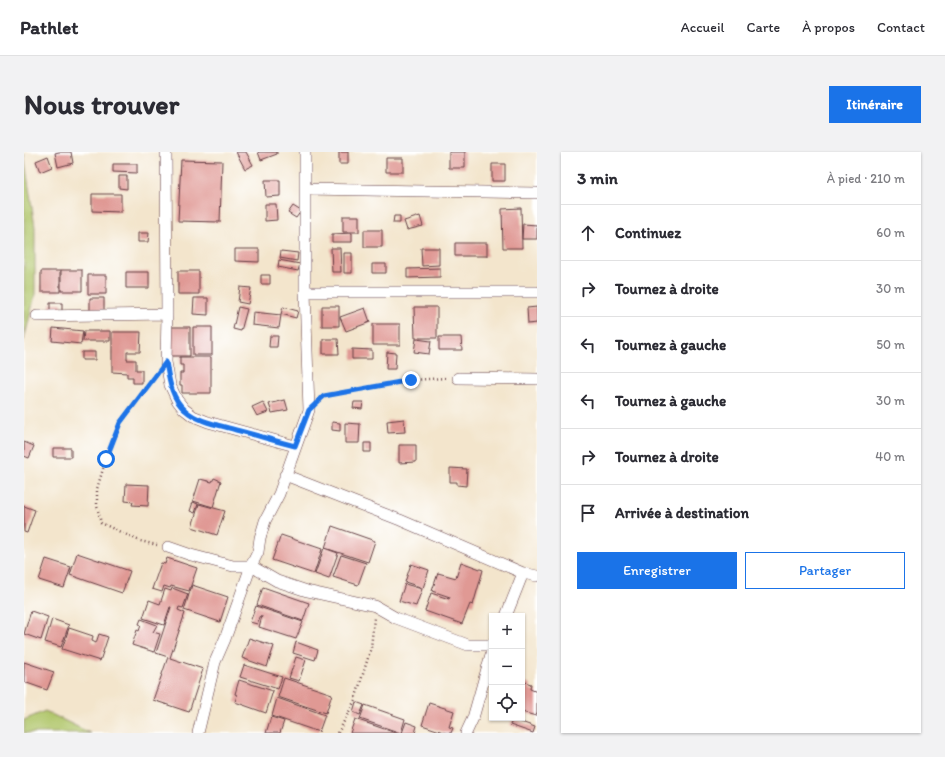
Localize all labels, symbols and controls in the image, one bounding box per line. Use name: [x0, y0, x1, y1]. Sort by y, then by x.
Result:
text: Pathlet: [20, 16, 78, 39]
text: Accueil: [681, 19, 724, 36]
text: Carte: [746, 19, 780, 36]
text: À propos: [802, 19, 855, 36]
text: Contact: [877, 19, 925, 36]
button: Itinéraire: [829, 86, 921, 123]
text: Nous trouver: [24, 87, 179, 121]
text: 3 min: [577, 168, 618, 188]
text: À pied · 210 m: [827, 171, 905, 186]
icon: ahead: [577, 222, 599, 244]
text: Continuez: [615, 224, 681, 242]
text: 60 m: [876, 225, 905, 240]
icon: right: [577, 278, 599, 300]
text: Tournez à droite: [615, 280, 719, 298]
text: 30 m: [876, 281, 905, 296]
icon: left: [577, 334, 599, 356]
text: Tournez à gauche: [615, 336, 726, 354]
text: 50 m: [876, 337, 905, 352]
route end: [402, 371, 420, 389]
icon: left: [577, 390, 599, 412]
text: Tournez à gauche: [615, 392, 726, 410]
text: 30 m: [876, 393, 905, 408]
icon: right: [577, 446, 599, 468]
text: Tournez à droite: [615, 448, 719, 466]
text: 40 m: [875, 449, 905, 464]
route start: [97, 450, 115, 468]
icon: arrive: [577, 502, 599, 524]
text: Arrivée à destination: [615, 504, 749, 522]
button: Enregistrer: [577, 552, 737, 589]
button: Partager: [745, 552, 905, 589]
map controls: [489, 613, 525, 721]
button: +: [489, 613, 525, 649]
button: −: [489, 649, 525, 685]
button: locate: [489, 685, 525, 721]

